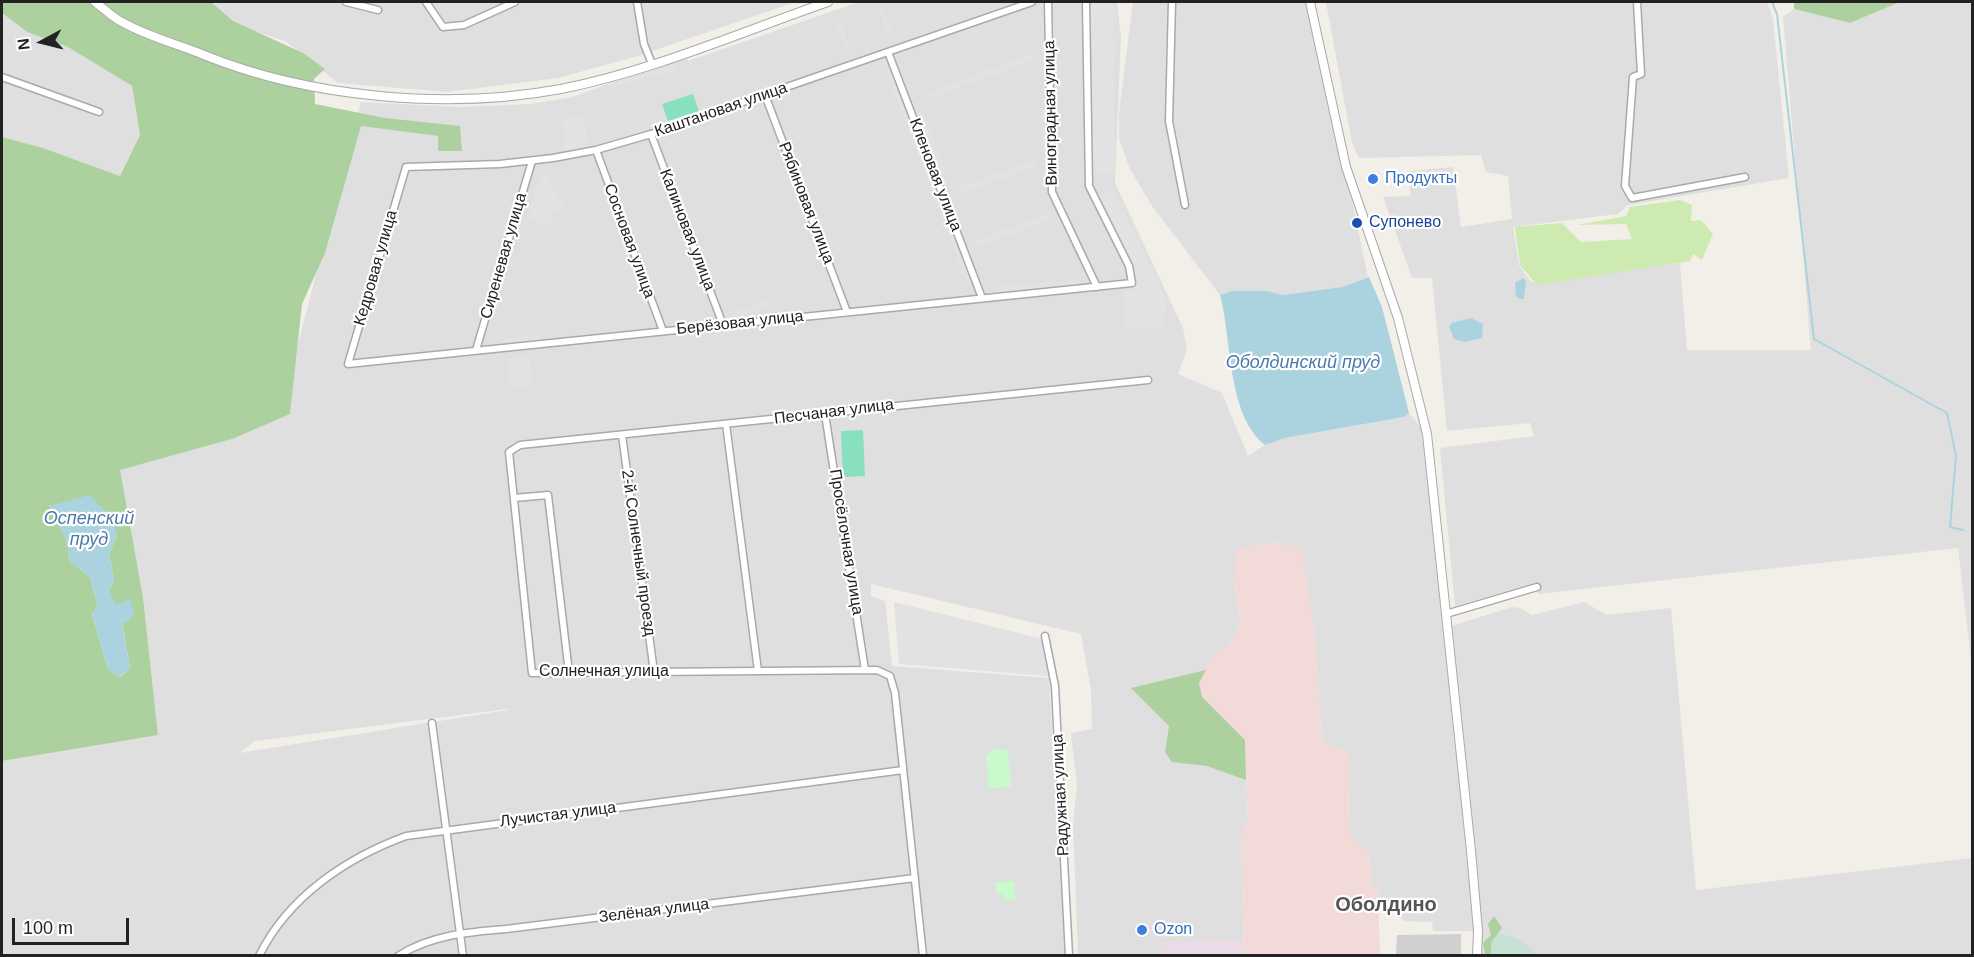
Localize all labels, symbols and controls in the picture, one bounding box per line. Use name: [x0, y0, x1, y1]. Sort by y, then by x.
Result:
north arrow: [12, 12, 72, 72]
text: N: [14, 37, 33, 51]
street label: Виноградная улица: [1040, 40, 1062, 186]
street label: Каштановая улица: [652, 78, 790, 142]
street label: Кленовая улица: [905, 116, 965, 234]
street label: Рябиновая улица: [774, 139, 838, 267]
street label: Калиновая улица: [655, 167, 719, 293]
place label: Продукты: [1385, 169, 1457, 189]
marker: Продукты: [1366, 172, 1380, 186]
street label: Сосновая улица: [599, 181, 659, 301]
street label: Сиреневая улица: [477, 191, 531, 321]
street label: Кедровая улица: [350, 208, 402, 328]
place label: Супонево: [1369, 213, 1441, 233]
marker: Супонево: [1350, 216, 1364, 230]
street label: Берёзовая улица: [676, 307, 804, 339]
water label: Оболдинский пруд: [1226, 352, 1380, 374]
street label: Песчаная улица: [773, 395, 895, 429]
street label: Просёлочная улица: [825, 468, 867, 616]
street label: 2-й Солнечный проезд: [617, 469, 659, 637]
water label: Оспенский пруд: [44, 508, 134, 550]
street label: Солнечная улица: [539, 662, 669, 682]
street label: Радужная улица: [1048, 734, 1074, 856]
street label: Лучистая улица: [499, 798, 617, 832]
district label: Оболдино: [1335, 893, 1437, 917]
street label: Зелёная улица: [598, 895, 710, 927]
scale bar: [15, 906, 132, 944]
text: 100 m: [23, 918, 73, 938]
place label: Ozon: [1154, 920, 1192, 940]
marker: Ozon: [1135, 923, 1149, 937]

